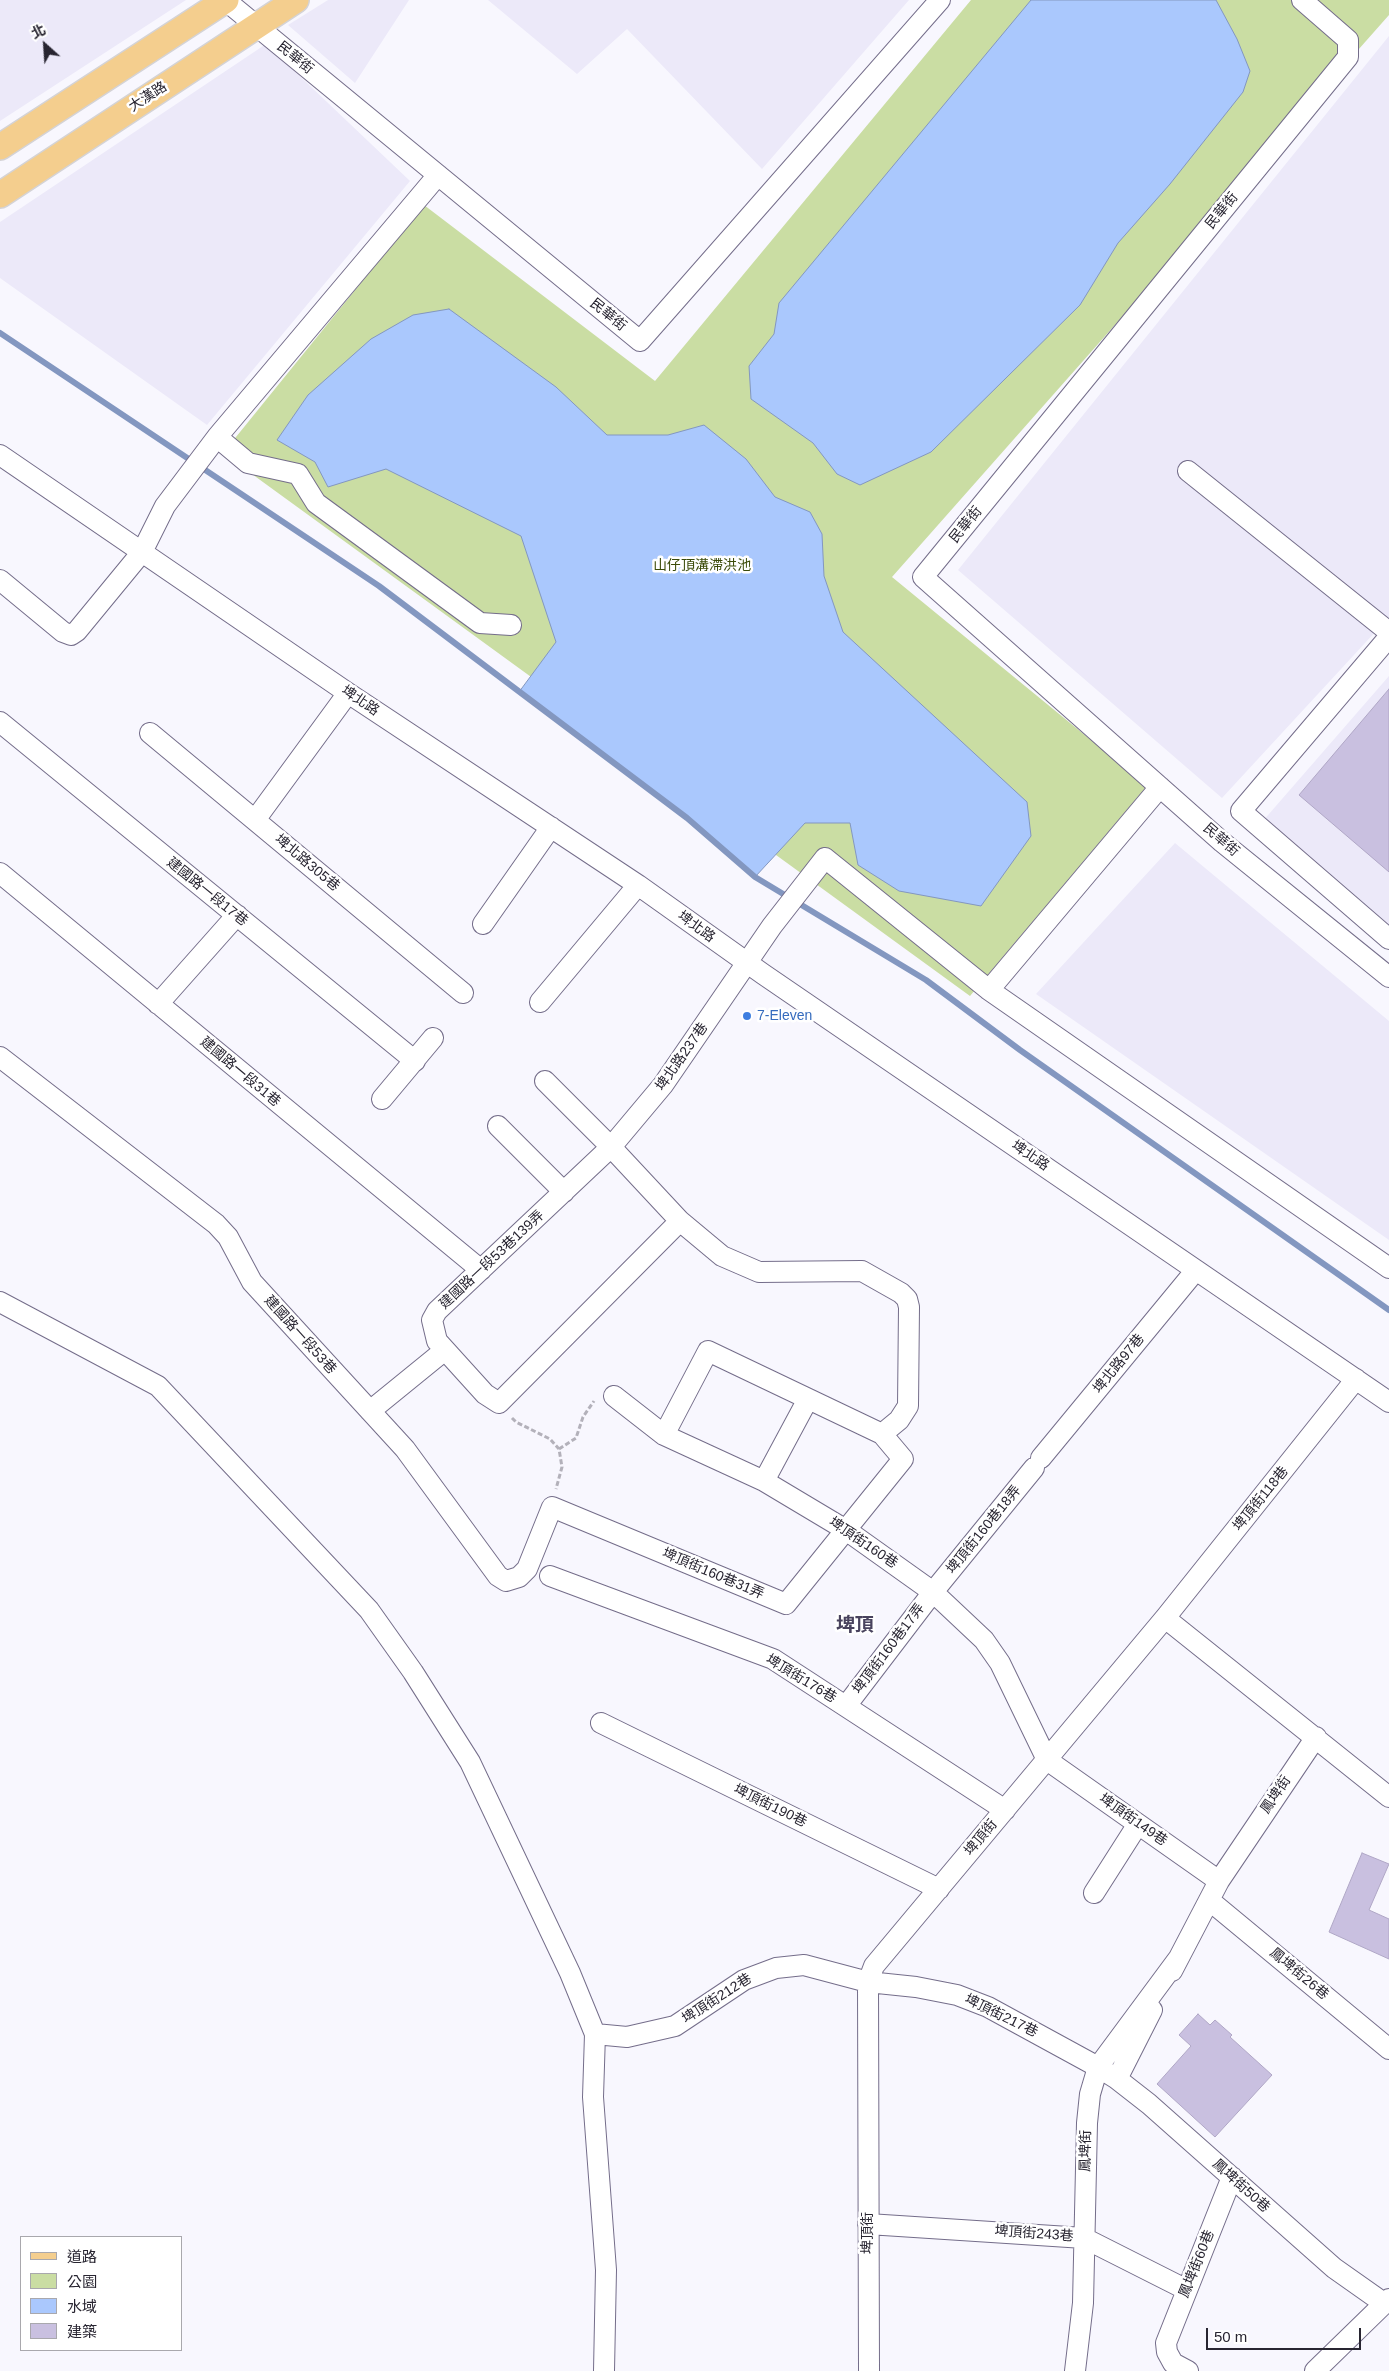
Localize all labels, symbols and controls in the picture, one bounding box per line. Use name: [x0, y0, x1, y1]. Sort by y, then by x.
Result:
north arrow: [20, 20, 70, 70]
text: 北: [29, 21, 48, 42]
street label: 民華街: [273, 38, 317, 78]
street label: 大漢路: [126, 79, 170, 115]
street label: 民華街: [1202, 189, 1242, 233]
street label: 民華街: [586, 295, 630, 335]
street label: 民華街: [946, 503, 986, 547]
park label: 山仔頂溝滯洪池: [653, 558, 751, 574]
street label: 埤北路: [338, 682, 382, 720]
street label: 民華街: [1200, 820, 1242, 860]
street label: 埤北路305巷: [271, 831, 343, 895]
street label: 建國路一段17巷: [163, 854, 251, 930]
street label: 埤北路: [674, 908, 718, 946]
place label: 7-Eleven: [757, 1008, 812, 1024]
marker: 7-Eleven: [741, 1010, 753, 1022]
street label: 埤北路237巷: [652, 1020, 712, 1094]
street label: 建國路一段31巷: [196, 1034, 284, 1110]
street label: 埤北路: [1008, 1137, 1052, 1175]
street label: 建國路一段53巷139弄: [436, 1207, 548, 1313]
street label: 建國路一段53巷: [260, 1292, 340, 1378]
street label: 埤北路97巷: [1090, 1331, 1148, 1397]
street label: 埤頂街118巷: [1230, 1463, 1292, 1535]
street label: 埤頂街160巷18弄: [943, 1482, 1025, 1578]
street label: 埤頂街160巷: [825, 1514, 901, 1572]
street label: 埤頂街160巷31弄: [660, 1545, 766, 1603]
street label: 埤頂街160巷17弄: [850, 1600, 928, 1698]
district label: 埤頂: [836, 1615, 874, 1637]
street label: 埤頂街176巷: [763, 1651, 839, 1707]
street label: 鳳埤街: [1257, 1773, 1295, 1817]
street label: 埤頂街190巷: [731, 1781, 809, 1831]
street label: 埤頂街149巷: [1096, 1790, 1170, 1850]
street label: 埤頂街: [961, 1817, 1001, 1859]
street label: 鳳埤街26巷: [1266, 1945, 1332, 2003]
street label: 埤頂街212巷: [679, 1970, 755, 2028]
street label: 埤頂街217巷: [962, 1991, 1040, 2041]
street label: 鳳埤街: [1077, 2130, 1095, 2172]
street label: 鳳埤街50巷: [1209, 2156, 1273, 2216]
street label: 埤頂街: [860, 2212, 876, 2254]
street label: 埤頂街243巷: [994, 2223, 1074, 2245]
street label: 鳳埤街60巷: [1176, 2228, 1218, 2300]
legend: [20, 2236, 182, 2351]
text: 道路: [67, 2248, 97, 2265]
text: 公園: [67, 2273, 97, 2290]
text: 水域: [67, 2298, 97, 2315]
scale bar: [1209, 2318, 1364, 2350]
text: 建築: [67, 2323, 97, 2340]
text: 50 m: [1214, 2328, 1247, 2345]

